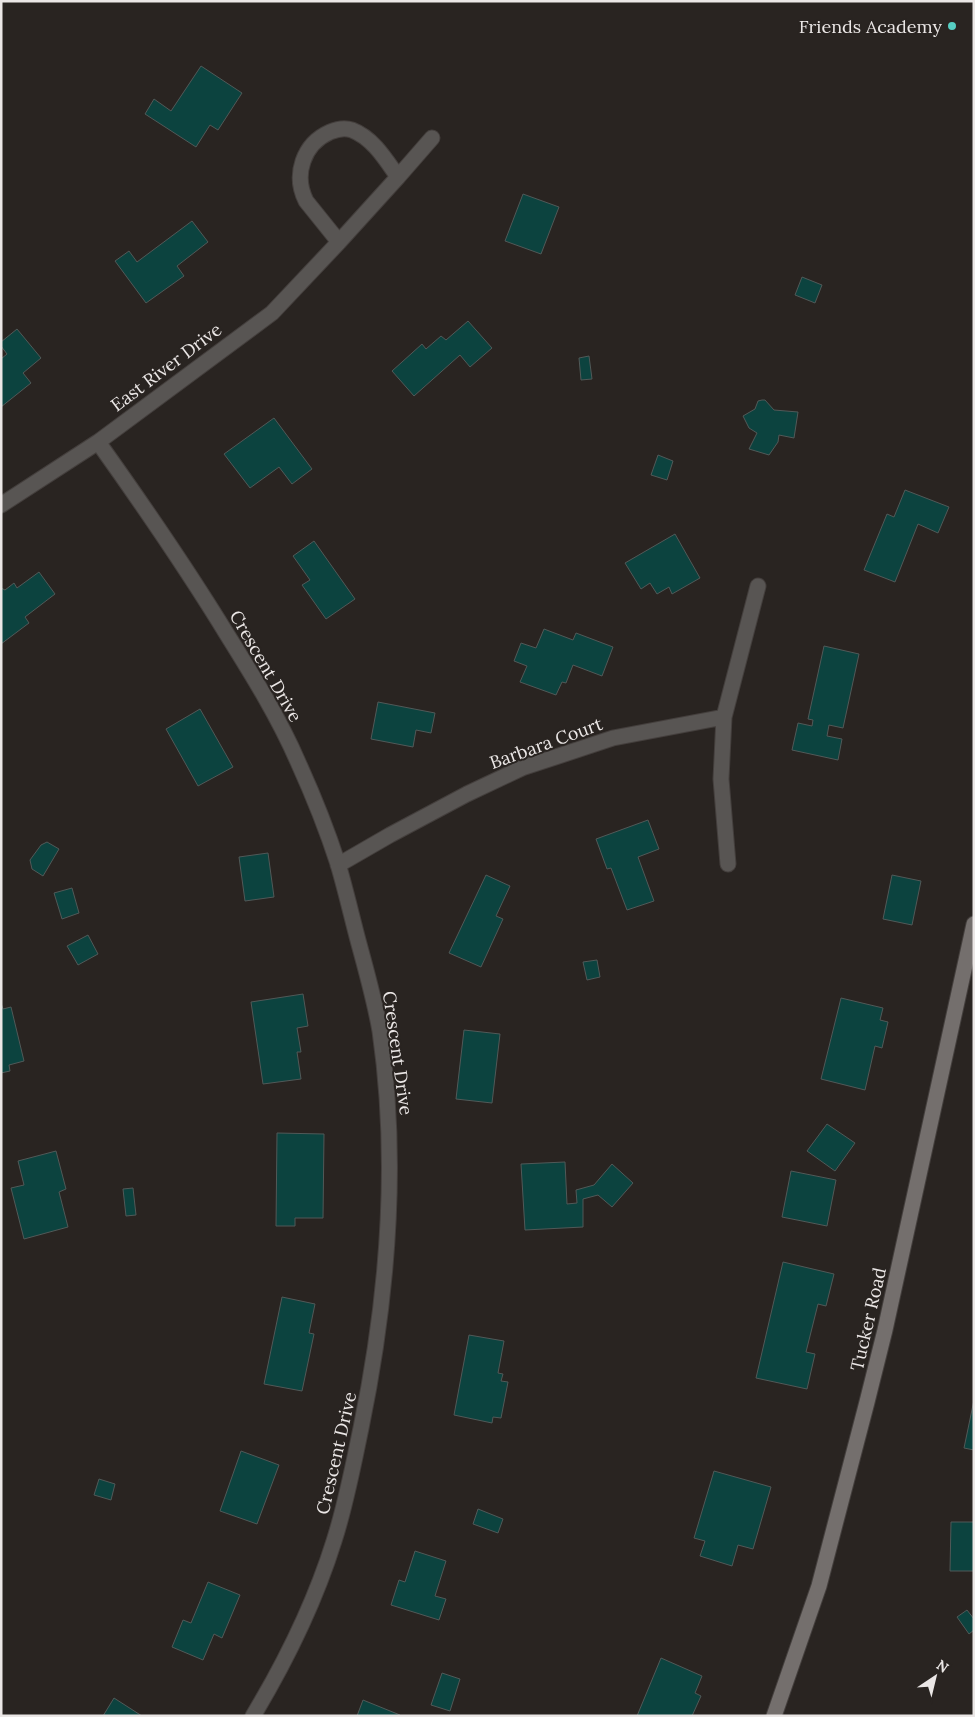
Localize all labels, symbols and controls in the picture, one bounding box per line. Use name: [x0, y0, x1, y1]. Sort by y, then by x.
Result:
place label: Friends Academy: [799, 15, 942, 38]
marker: Friends Academy: [946, 20, 958, 32]
street label: East River Drive: [106, 318, 226, 416]
street label: Crescent Drive: [225, 606, 307, 726]
street label: Barbara Court: [486, 712, 606, 774]
street label: Crescent Drive: [378, 989, 418, 1117]
street label: Tucker Road: [845, 1265, 891, 1373]
street label: Crescent Drive: [311, 1389, 361, 1517]
north arrow: [910, 1652, 960, 1702]
text: N: [933, 1656, 952, 1677]

